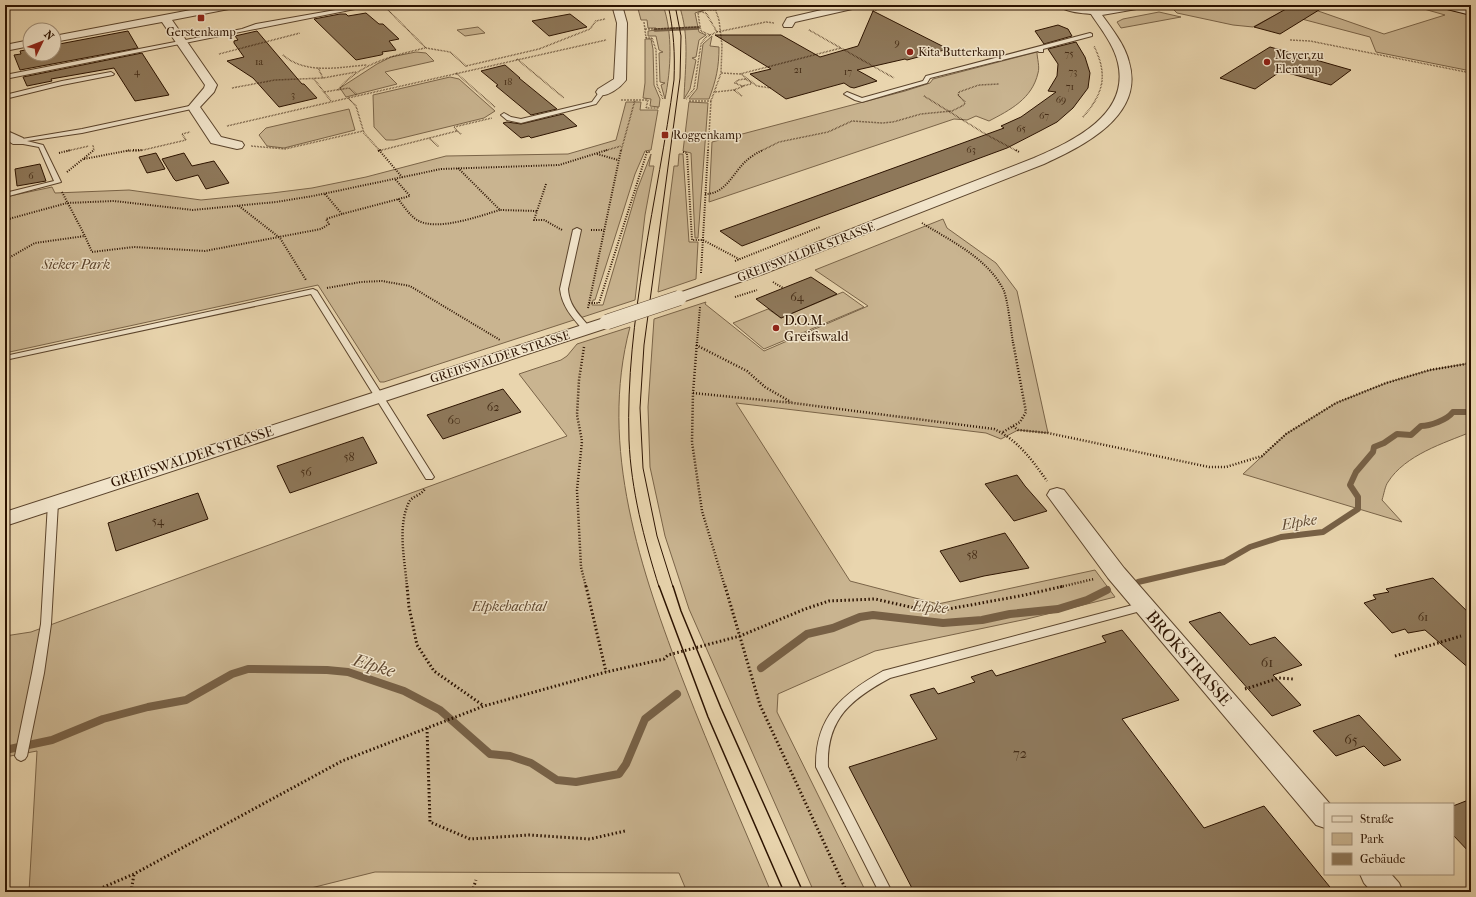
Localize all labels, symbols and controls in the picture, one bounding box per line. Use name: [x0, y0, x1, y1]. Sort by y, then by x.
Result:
marker: Gerstenkamp: [196, 13, 206, 23]
north arrow: [22, 22, 62, 62]
place label: Gerstenkamp: [166, 25, 236, 39]
text: N: [41, 28, 57, 43]
house number: 9: [894, 37, 900, 49]
place label: Kita Butterkamp: [918, 45, 1005, 59]
marker: Kita Butterkamp: [905, 47, 915, 57]
house number: 75: [1064, 48, 1074, 60]
place label: Meyer zu Elentrup: [1275, 48, 1324, 76]
house number: 1a: [255, 56, 263, 68]
marker: Meyer zu Elentrup: [1262, 57, 1272, 67]
house number: 21: [794, 64, 802, 76]
house number: 4: [134, 66, 141, 78]
house number: 17: [844, 66, 852, 78]
house number: 73: [1069, 66, 1077, 78]
house number: 18: [504, 76, 512, 88]
house number: 71: [1066, 81, 1074, 93]
house number: 3: [291, 89, 295, 101]
house number: 69: [1056, 94, 1066, 106]
house number: 67: [1039, 110, 1049, 122]
house number: 65: [1016, 123, 1026, 135]
place label: Roggenkamp: [673, 128, 742, 142]
marker: Roggenkamp: [660, 130, 670, 140]
house number: 63: [966, 144, 976, 156]
house number: 6: [28, 170, 34, 182]
street label: GREIFSWALDER STRASSE: [735, 219, 877, 285]
park label: Sieker Park: [41, 256, 110, 273]
house number: 64: [790, 290, 805, 304]
place label: D.O.M. Greifswald: [784, 312, 849, 345]
marker: D.O.M. Greifswald: [771, 323, 781, 333]
street label: GREIFSWALDER STRASSE: [428, 328, 572, 386]
house number: 62: [487, 400, 499, 414]
house number: 60: [447, 413, 461, 427]
street label: GREIFSWALDER STRASSE: [108, 422, 276, 491]
house number: 58: [343, 450, 355, 464]
house number: 56: [300, 465, 312, 479]
water label: Elpke: [1279, 510, 1319, 534]
house number: 54: [152, 514, 165, 528]
house number: 58: [966, 548, 978, 562]
water label: Elpke: [911, 597, 949, 617]
park label: Elpkebachtal: [471, 598, 548, 615]
street label: BROKSTRASSE: [1142, 606, 1236, 710]
house number: 61: [1418, 610, 1428, 624]
water label: Elpke: [350, 649, 398, 682]
house number: 61: [1261, 654, 1273, 671]
house number: 65: [1344, 731, 1358, 748]
house number: 72: [1013, 745, 1027, 762]
legend: [1324, 803, 1454, 875]
text: Straße: [1360, 812, 1394, 826]
text: Park: [1360, 832, 1385, 846]
text: Gebäude: [1360, 852, 1405, 866]

